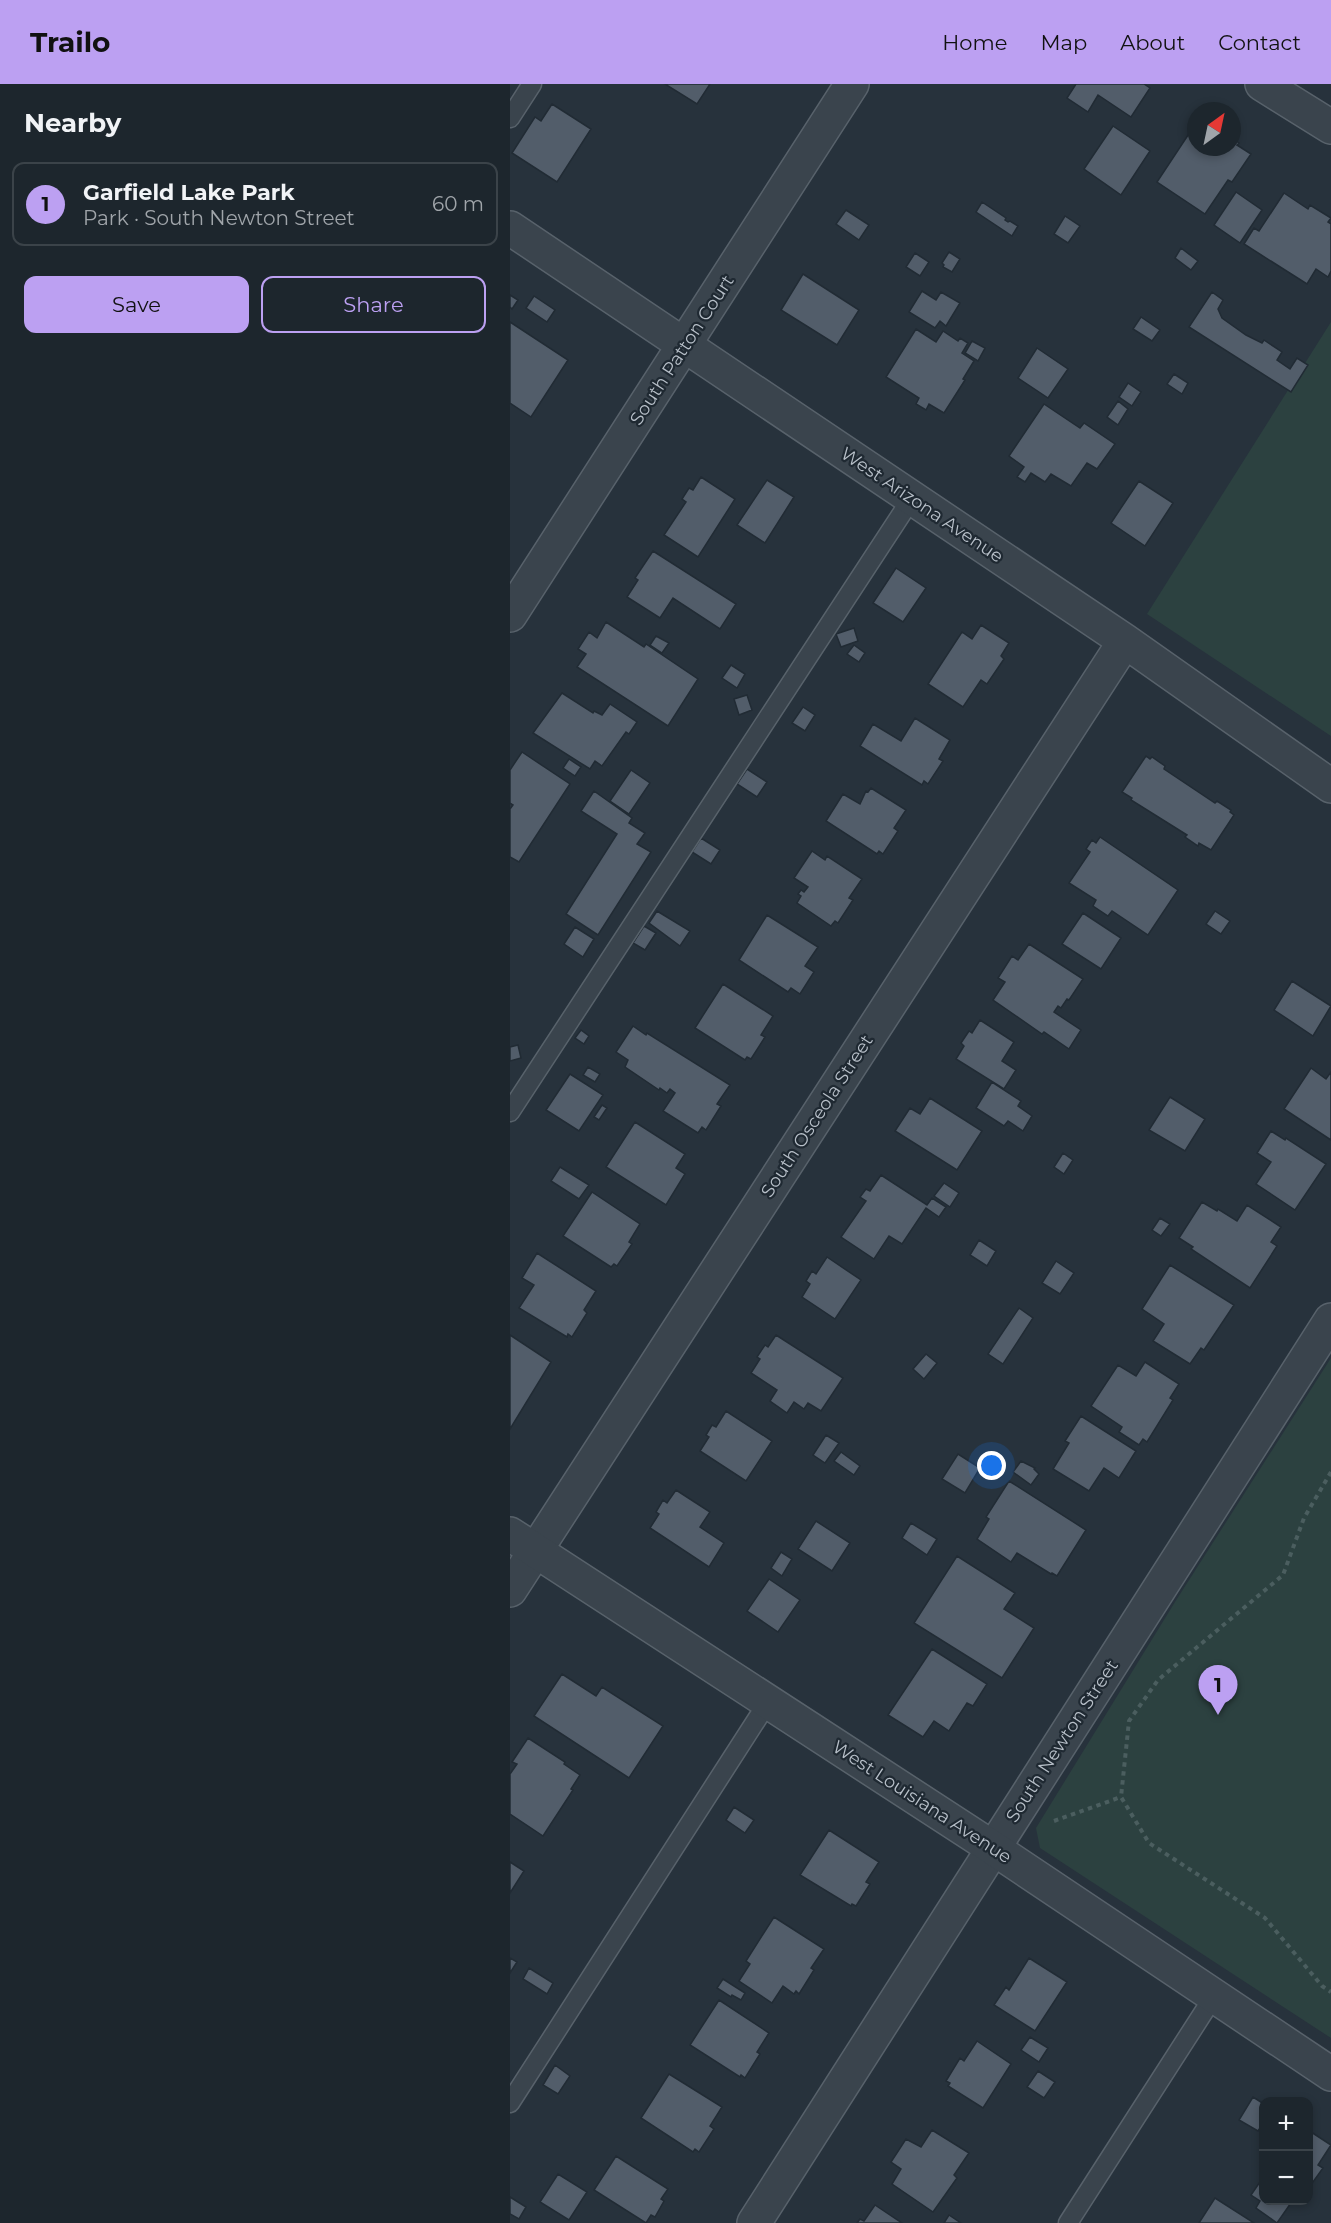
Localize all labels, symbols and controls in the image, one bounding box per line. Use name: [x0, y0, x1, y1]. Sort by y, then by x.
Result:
text: Trailo: [30, 25, 110, 59]
text: Home: [942, 30, 1007, 55]
text: Map: [1040, 30, 1087, 55]
text: About: [1120, 30, 1185, 55]
text: Contact: [1218, 30, 1301, 55]
north arrow: [1187, 102, 1241, 156]
text: Nearby: [24, 107, 121, 139]
text: Garfield Lake Park: [83, 179, 295, 206]
text: 1: [42, 192, 49, 216]
text: 60 m: [432, 192, 484, 216]
text: Park · South Newton Street: [83, 206, 355, 230]
street label: South Patton Court: [625, 271, 739, 429]
button: Save: [24, 276, 249, 333]
button: Share: [261, 276, 486, 333]
street label: West Arizona Avenue: [837, 442, 1008, 568]
street label: South Osceola Street: [756, 1031, 878, 1201]
your location: [977, 1451, 1006, 1480]
street label: South Newton Street: [1001, 1656, 1123, 1826]
pin: 1: [1198, 1666, 1238, 1715]
street label: West Louisiana Avenue: [828, 1736, 1016, 1868]
map controls: [1259, 2097, 1313, 2205]
button: +: [1259, 2097, 1313, 2151]
button: −: [1259, 2151, 1313, 2205]

